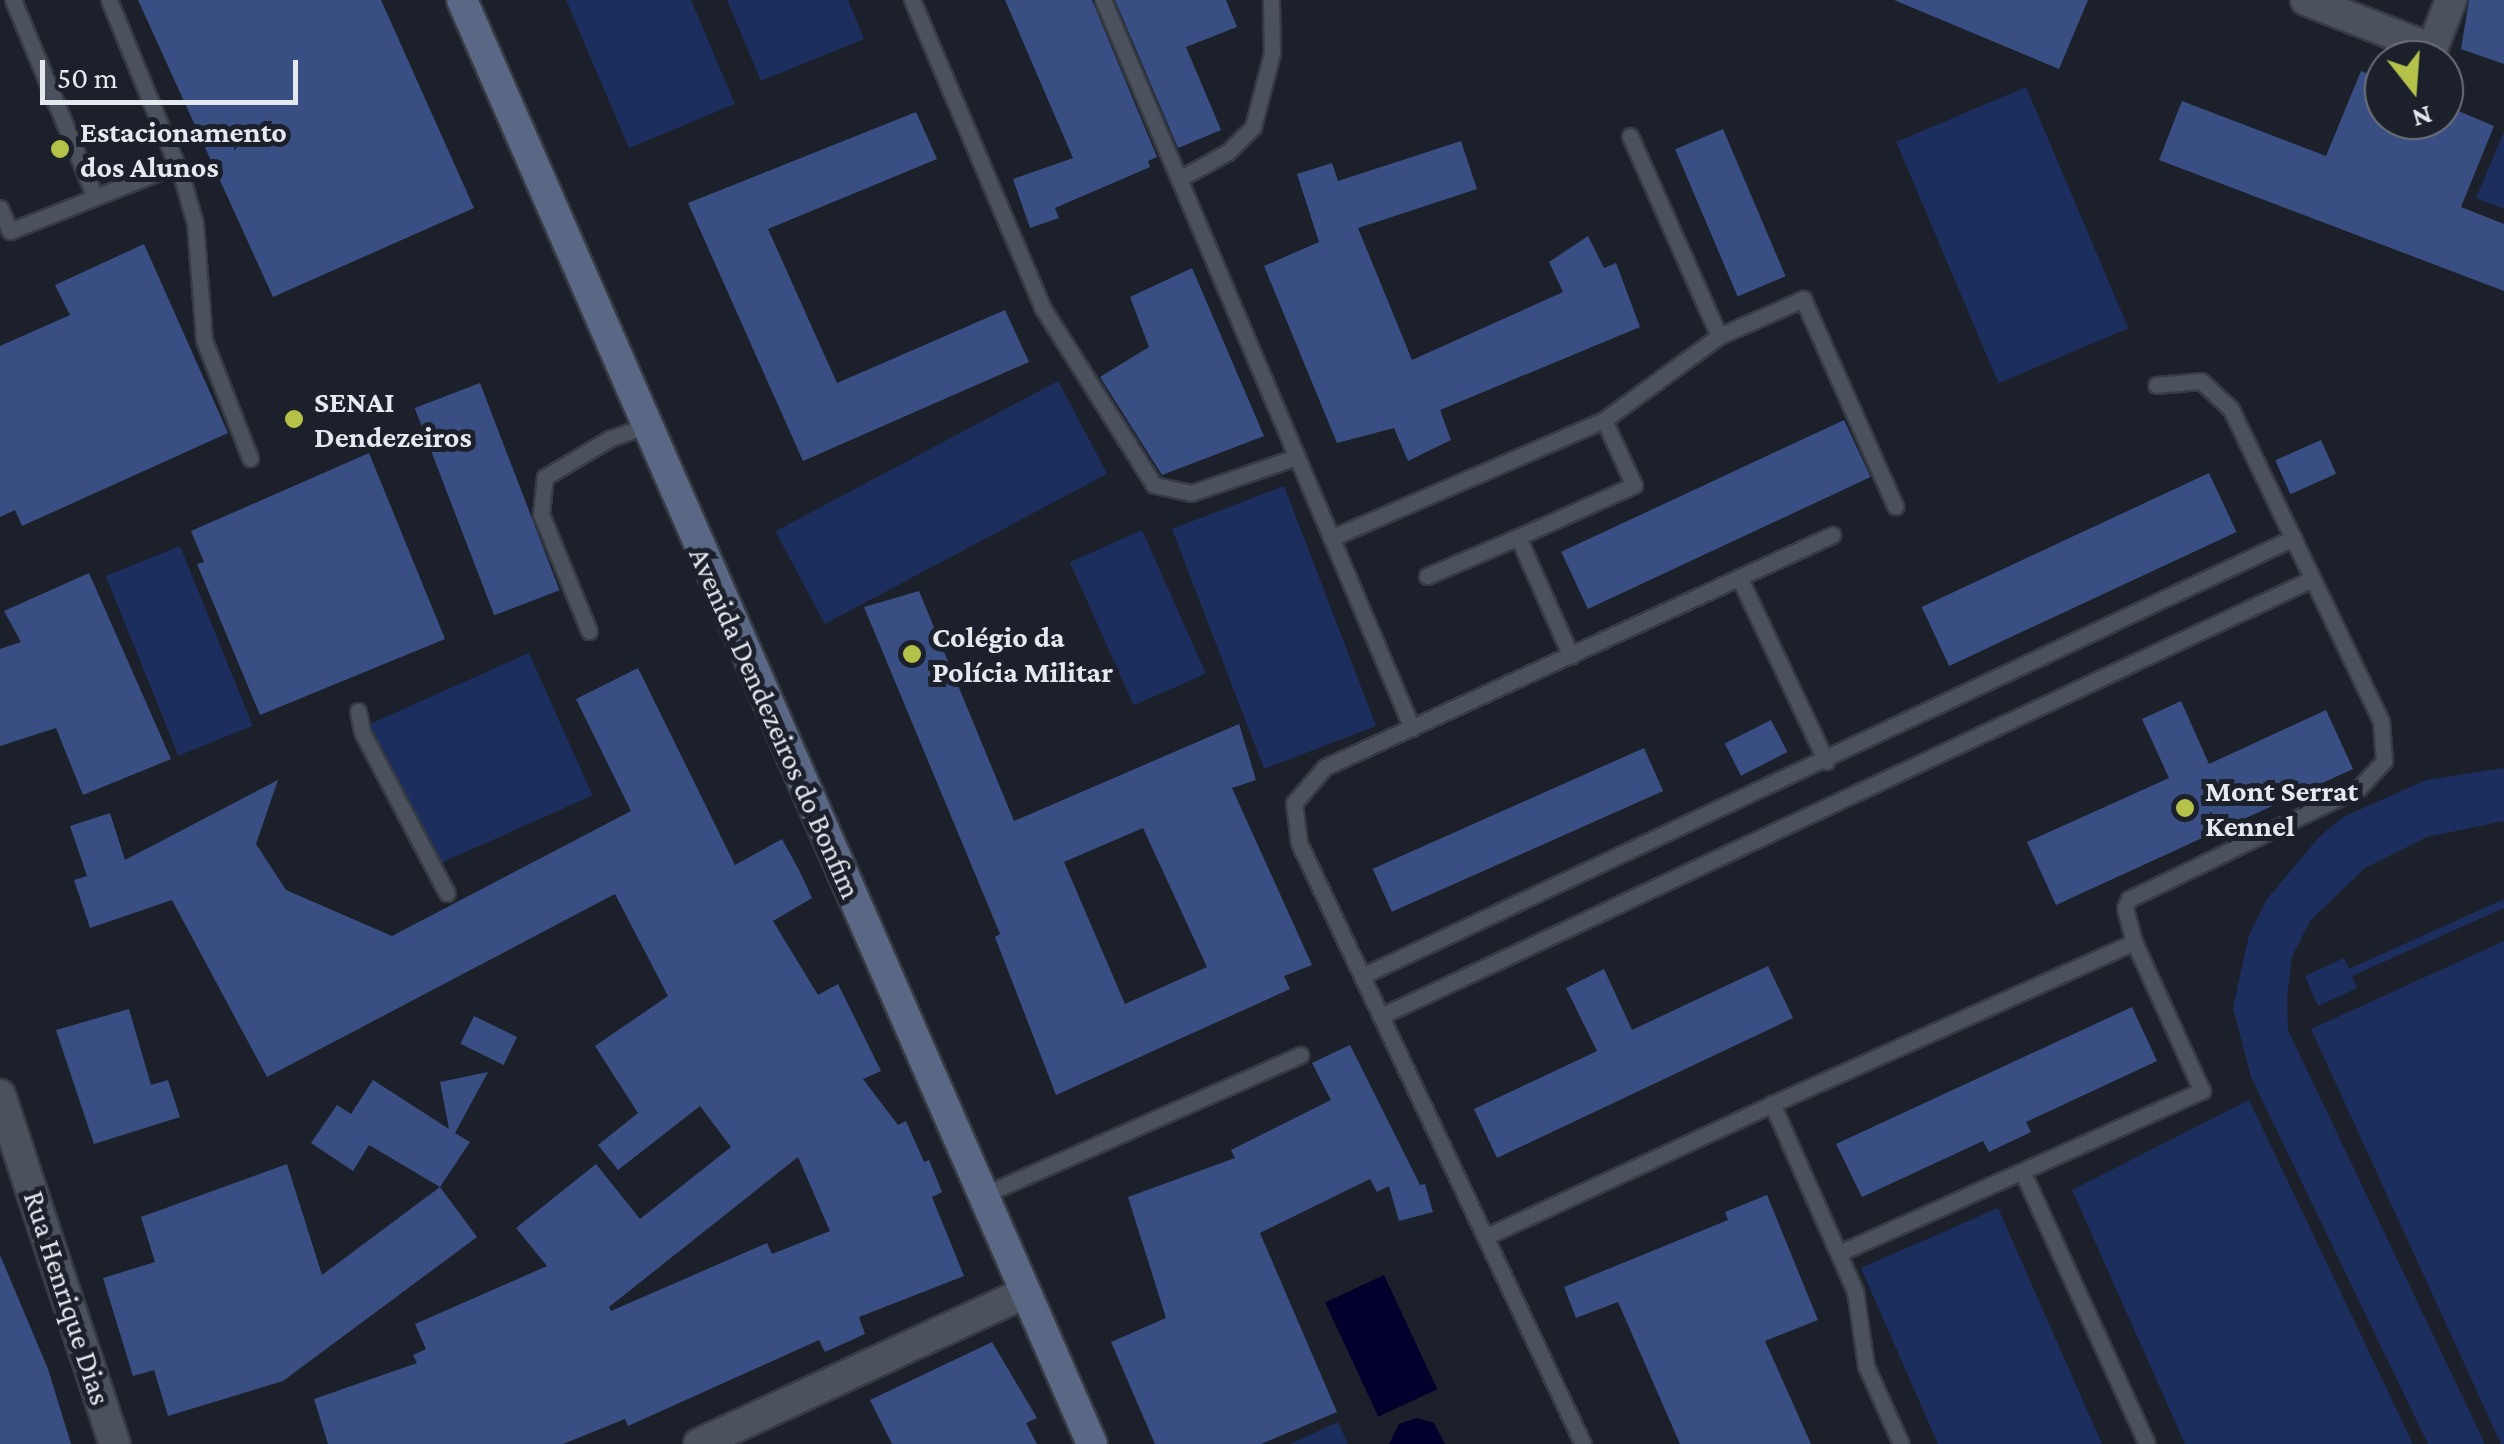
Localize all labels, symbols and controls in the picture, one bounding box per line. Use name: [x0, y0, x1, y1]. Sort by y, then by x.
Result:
scale bar: [45, 40, 302, 102]
north arrow: [2364, 40, 2464, 140]
text: 50 m: [57, 61, 118, 94]
text: N: [2409, 100, 2436, 135]
place label: Estacionamento dos Alunos: [80, 114, 287, 184]
marker: Estacionamento dos Alunos: [49, 138, 71, 160]
place label: SENAI Dendezeiros: [314, 384, 472, 454]
marker: SENAI Dendezeiros: [283, 408, 305, 430]
street label: Avenida Dendezeiros do Bonfim: [681, 542, 869, 904]
place label: Colégio da Polícia Militar: [932, 619, 1113, 690]
marker: Colégio da Polícia Militar: [901, 643, 923, 665]
place label: Mont Serrat Kennel: [2205, 773, 2358, 844]
marker: Mont Serrat Kennel: [2174, 797, 2196, 819]
street label: Rua Henrique Dias: [15, 1187, 119, 1409]

